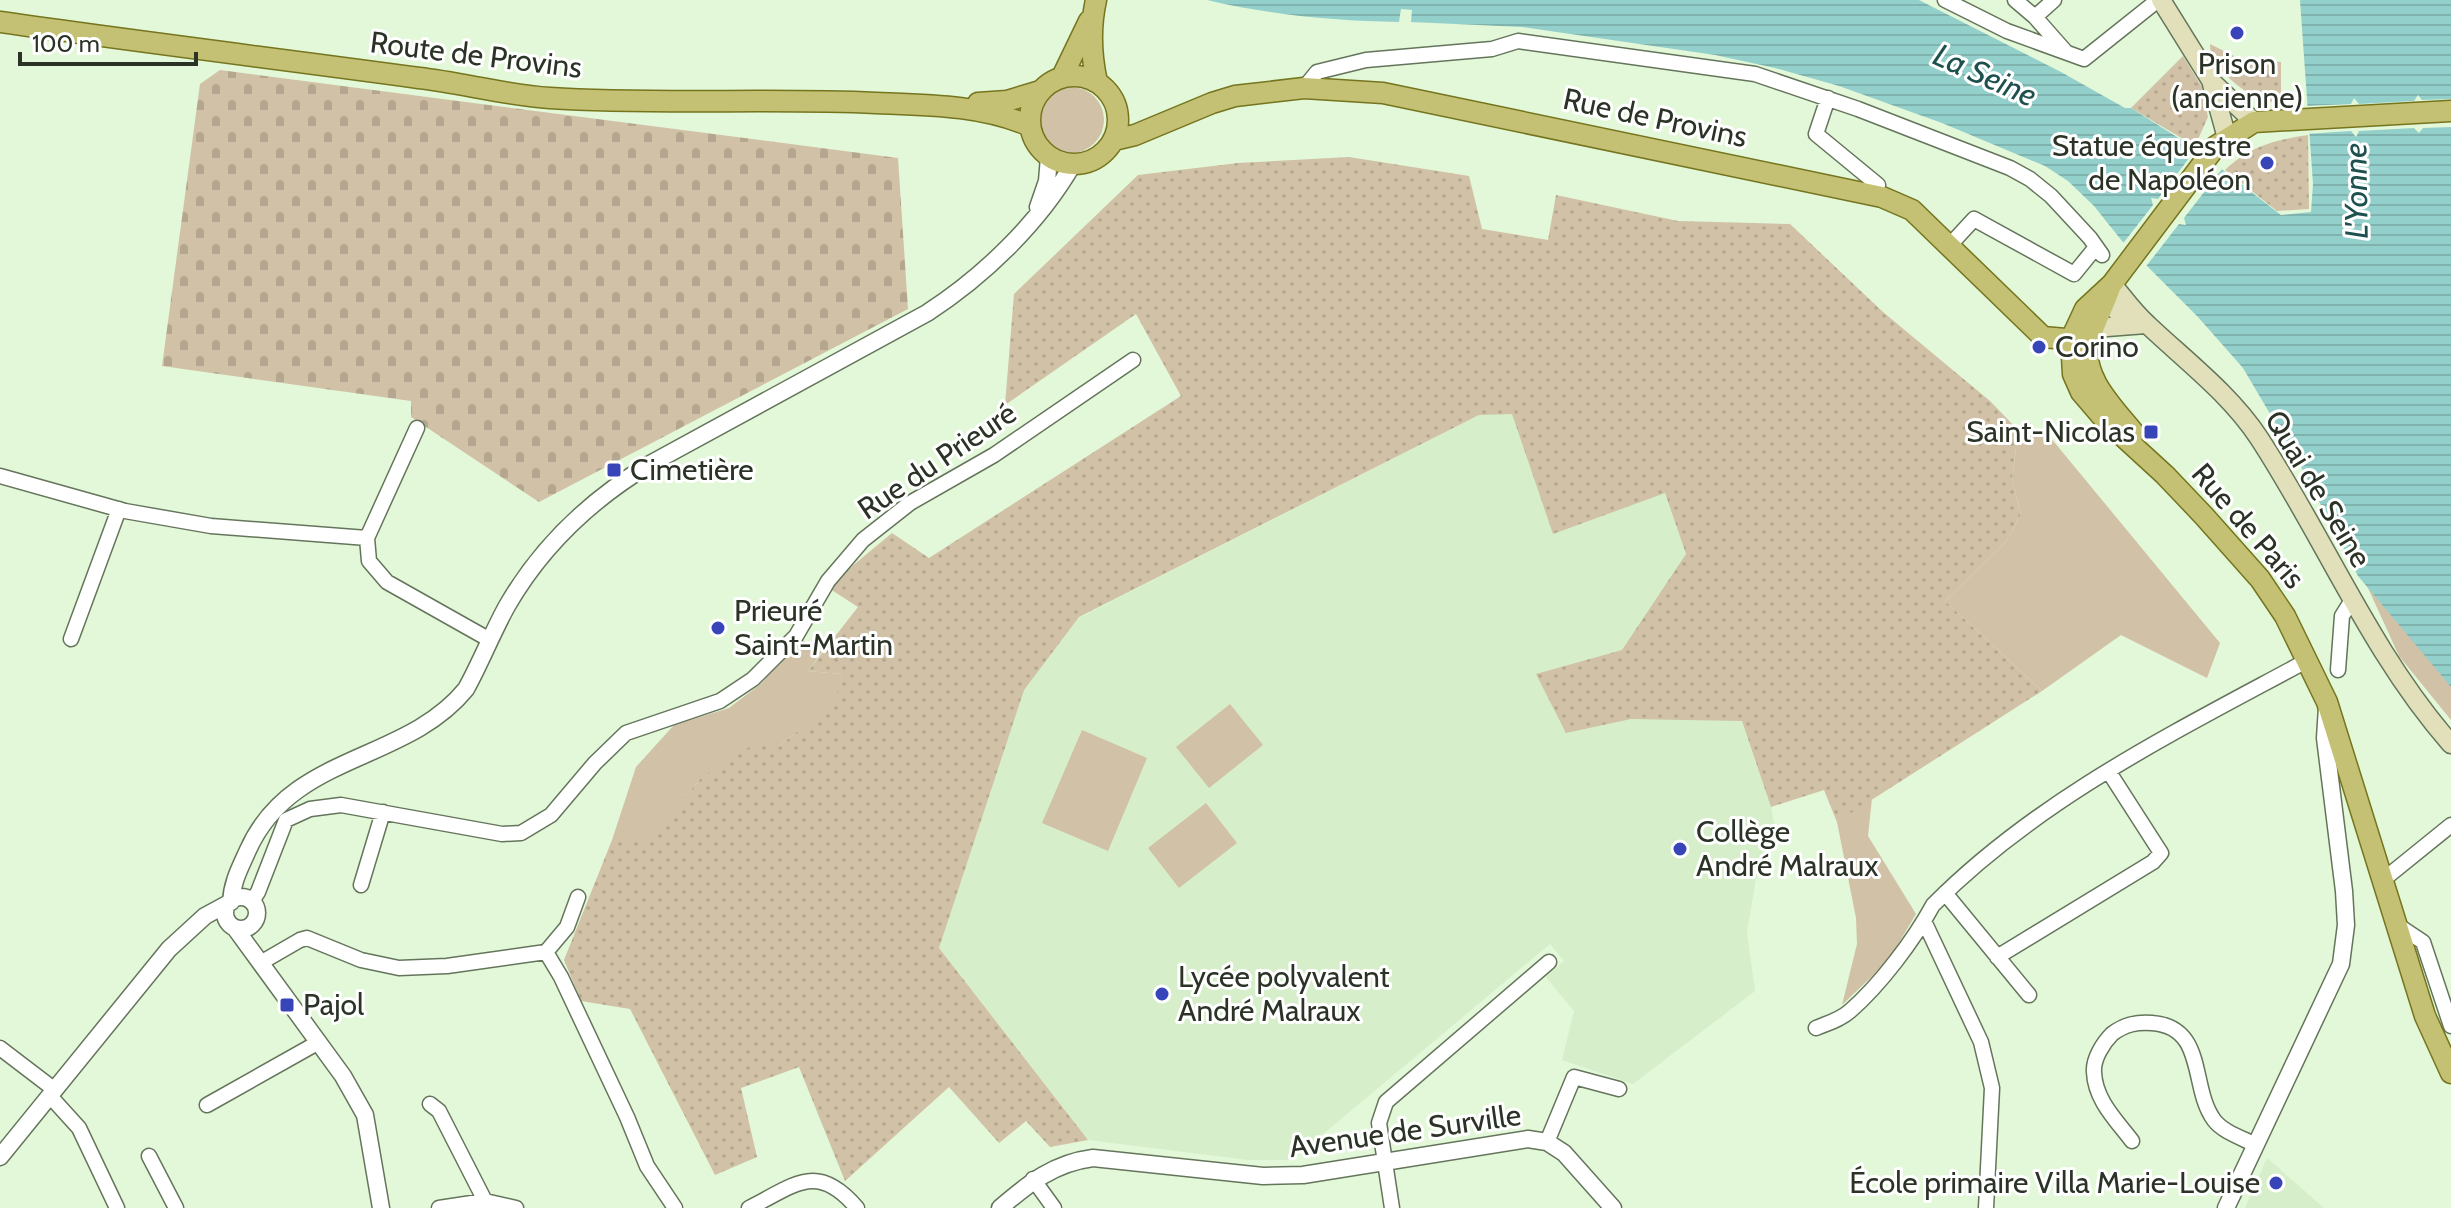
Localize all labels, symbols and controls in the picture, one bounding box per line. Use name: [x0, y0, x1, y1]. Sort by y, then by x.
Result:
scale bar: [20, 16, 196, 66]
street label: Route de Provins: [368, 23, 584, 86]
marker: Prison (ancienne): [2228, 24, 2246, 42]
text: 100 m: [32, 29, 100, 58]
water label: La Seine: [1928, 35, 2043, 114]
place label: Prison (ancienne): [2171, 45, 2303, 116]
street label: Rue de Provins: [1560, 80, 1750, 155]
place label: Statue équestre de Napoléon: [2052, 127, 2251, 198]
water label: L'Yonne: [2335, 143, 2376, 239]
marker: Statue équestre de Napoléon: [2258, 154, 2276, 172]
place label: Corino: [2055, 328, 2139, 365]
marker: Corino: [2030, 338, 2048, 356]
street label: Rue du Prieuré: [851, 394, 1023, 527]
street label: Quai de Seine: [2257, 404, 2380, 574]
place label: Saint-Nicolas: [1966, 413, 2135, 450]
marker: Saint-Nicolas: [2142, 423, 2160, 441]
place label: Cimetière: [630, 451, 754, 488]
street label: Rue de Paris: [2184, 456, 2313, 596]
marker: Cimetière: [605, 461, 623, 479]
place label: Prieuré Saint-Martin: [734, 592, 893, 663]
marker: Prieuré Saint-Martin: [709, 619, 727, 637]
place label: Collège André Malraux: [1696, 813, 1878, 884]
marker: Collège André Malraux: [1671, 840, 1689, 858]
place label: Lycée polyvalent André Malraux: [1178, 958, 1390, 1029]
marker: Lycée polyvalent André Malraux: [1153, 985, 1171, 1003]
place label: Pajol: [303, 986, 364, 1023]
marker: Pajol: [278, 996, 296, 1014]
street label: Avenue de Surville: [1287, 1096, 1523, 1165]
place label: École primaire Villa Marie-Louise: [1849, 1164, 2260, 1201]
marker: École primaire Villa Marie-Louise: [2267, 1174, 2285, 1192]

